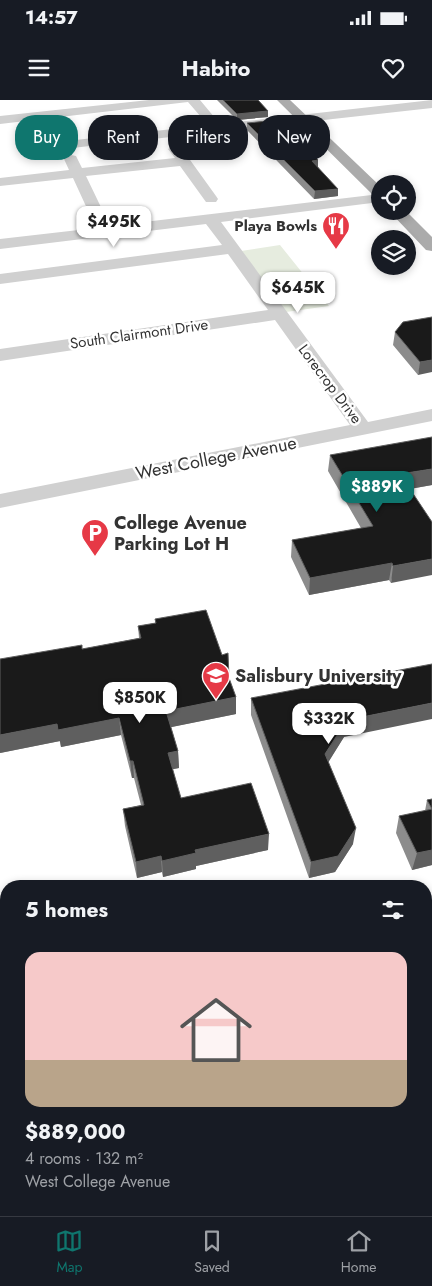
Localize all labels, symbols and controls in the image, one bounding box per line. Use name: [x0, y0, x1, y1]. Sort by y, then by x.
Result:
text: 14:57: [25, 4, 78, 31]
text: Habito: [182, 52, 250, 84]
icon: menu: [25, 54, 53, 82]
icon: heart: [379, 54, 407, 82]
chip: Buy: [15, 115, 78, 160]
chip: Rent: [88, 115, 158, 160]
chip: Filters: [168, 115, 248, 160]
chip: New: [258, 115, 330, 160]
map controls: [371, 175, 416, 275]
button: locate: [371, 175, 416, 220]
pin: $495K: [79, 206, 149, 248]
text: $495K: [87, 210, 141, 233]
restaurant icon: Playa Bowls: [321, 211, 351, 250]
place label: Playa Bowls: [234, 215, 317, 237]
button: layers: [371, 230, 416, 275]
pin: $645K: [263, 272, 333, 314]
text: $645K: [271, 276, 325, 299]
street label: South Clairmont Drive: [68, 313, 210, 355]
street label: Lorecrop Drive: [293, 340, 367, 428]
street label: West College Avenue: [133, 430, 299, 486]
pin: $889K: [342, 470, 412, 513]
text: $889K: [351, 475, 403, 498]
place label: College Avenue Parking Lot H: [114, 510, 247, 557]
parking icon: College Avenue Parking Lot H: [80, 518, 110, 557]
school or university icon: Salisbury University: [201, 661, 231, 700]
place label: Salisbury University: [235, 663, 402, 689]
pin: $850K: [105, 682, 175, 724]
text: $850K: [114, 686, 166, 709]
pin: $332K: [294, 702, 364, 745]
text: $332K: [303, 707, 355, 730]
text: 5 homes: [25, 895, 108, 925]
icon: filters: [379, 896, 407, 924]
icon: home: [171, 985, 261, 1075]
text: $889,000: [25, 1117, 126, 1147]
text: 4 rooms · 132 m²: [25, 1147, 143, 1170]
text: West College Avenue: [25, 1170, 170, 1193]
tab: Map: [55, 1227, 83, 1277]
tab: Saved: [194, 1227, 230, 1277]
tab: Home: [341, 1227, 377, 1277]

